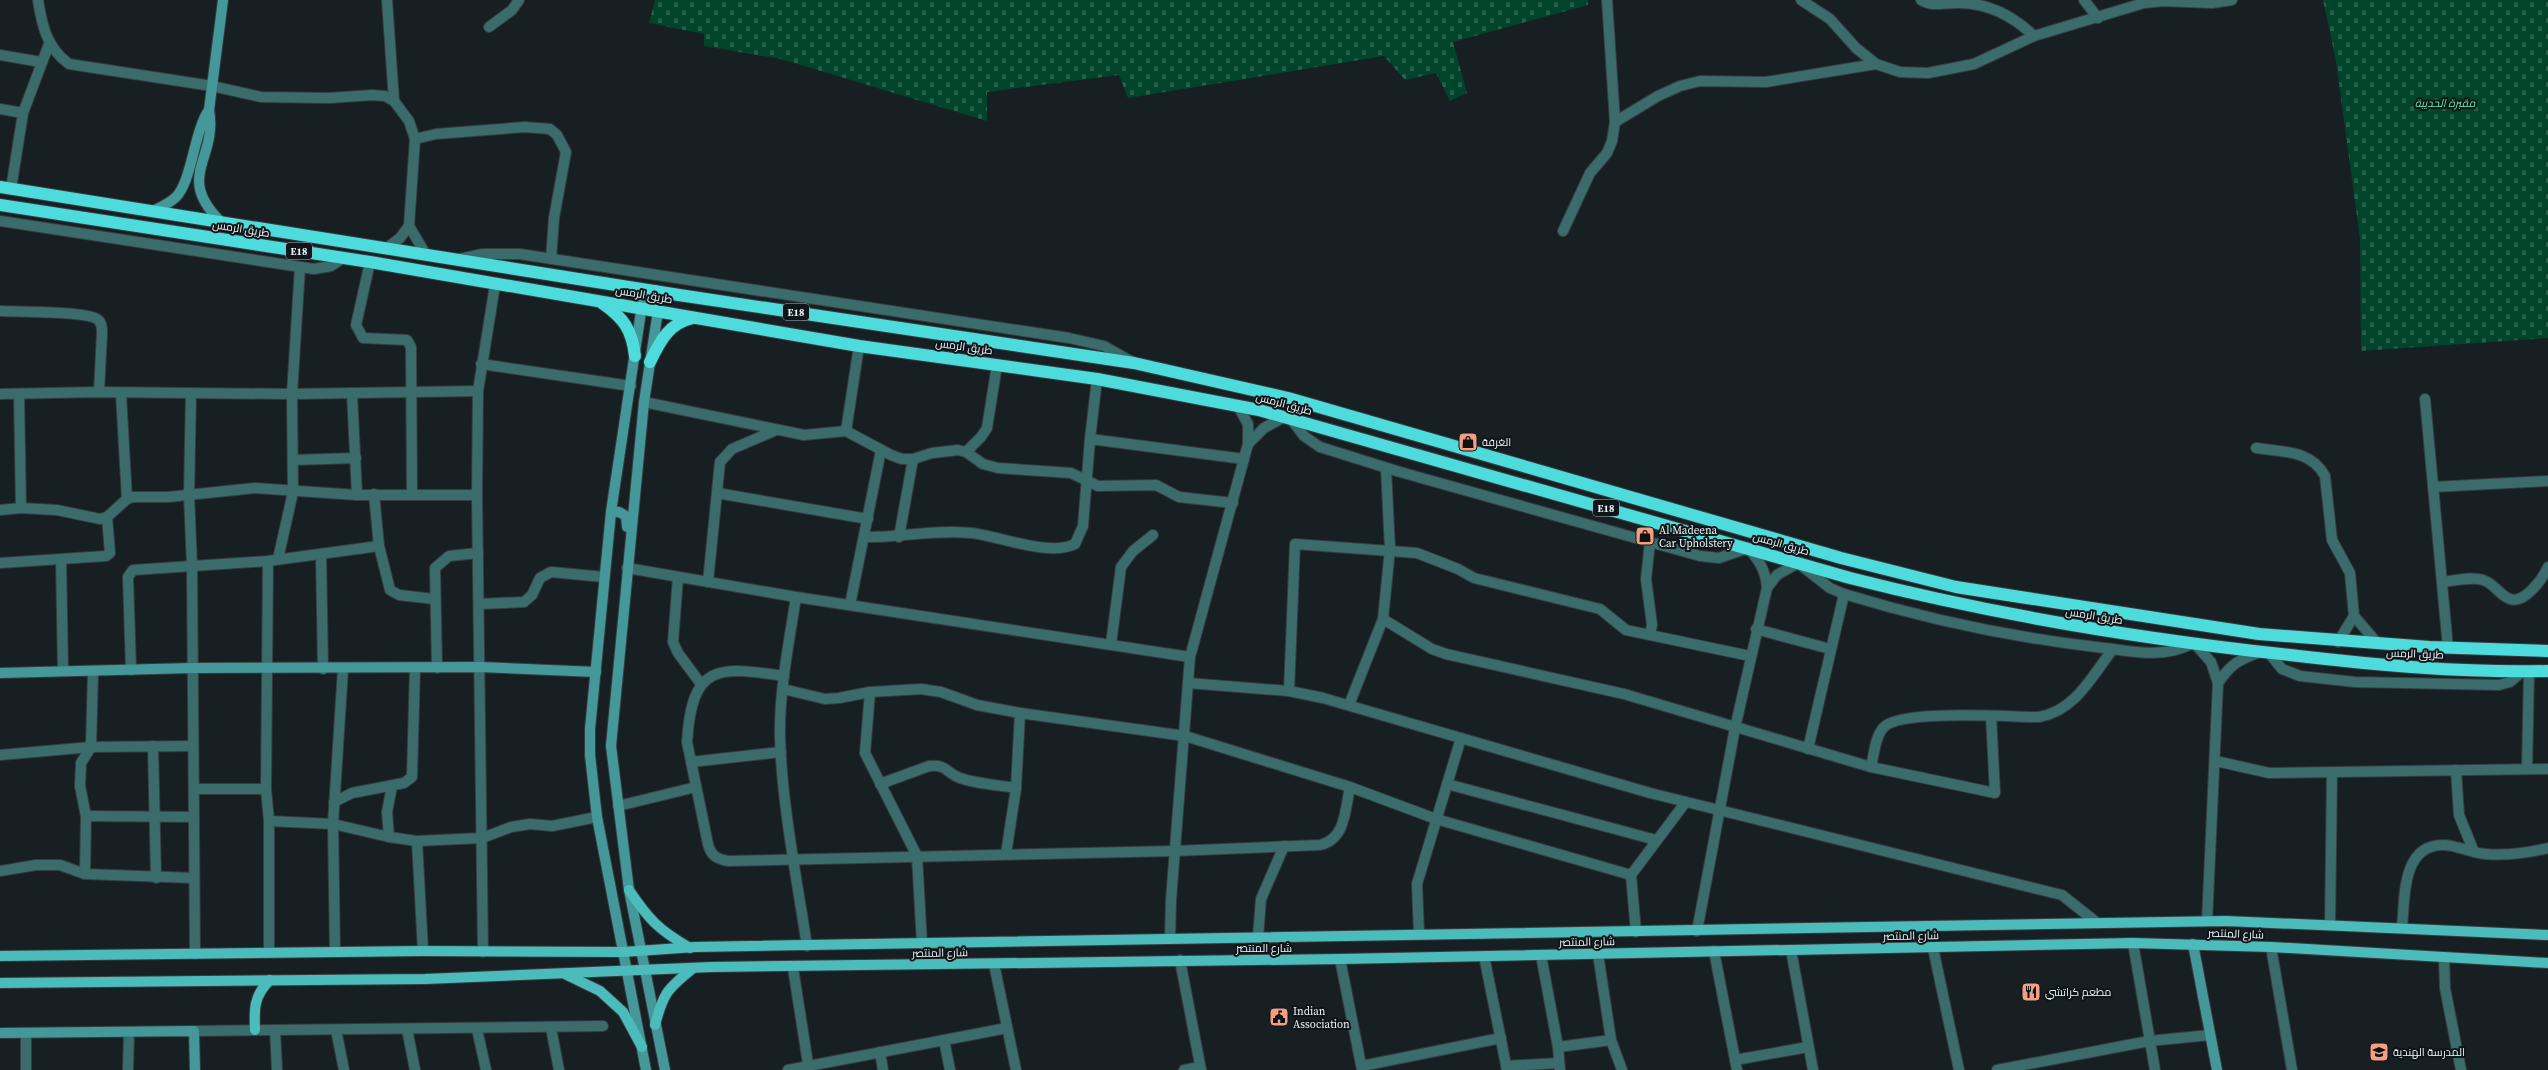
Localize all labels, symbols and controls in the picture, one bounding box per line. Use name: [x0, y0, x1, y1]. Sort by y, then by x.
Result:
park label: مقبرة الحديبة: [2415, 96, 2476, 111]
street label: طريق الرمس: [211, 217, 271, 241]
road number: E18: [286, 243, 312, 259]
street label: طريق الرمس: [614, 283, 674, 307]
road number: E18: [783, 304, 809, 320]
street label: طريق الرمس: [934, 336, 994, 358]
street label: طريق الرمس: [1254, 389, 1314, 419]
shop icon: الغرفة: [1457, 431, 1479, 453]
place label: الغرفة: [1482, 435, 1511, 450]
road number: E18: [1593, 500, 1619, 516]
place label: Al Madeena Car Upholstery: [1659, 523, 1733, 551]
shop icon: Al Madeena Car Upholstery: [1634, 525, 1656, 547]
street label: طريق الرمس: [1751, 529, 1811, 559]
street label: طريق الرمس: [2064, 604, 2124, 628]
street label: طريق الرمس: [2386, 645, 2444, 663]
street label: شارع المنتصر: [2207, 925, 2264, 942]
street label: شارع المنتصر: [1882, 928, 1939, 944]
street label: شارع المنتصر: [1558, 934, 1615, 950]
street label: شارع المنتصر: [1235, 941, 1292, 956]
street label: شارع المنتصر: [911, 945, 968, 961]
restaurant icon: مطعم كراتشي: [2020, 981, 2042, 1003]
place label: مطعم كراتشي: [2045, 985, 2111, 1000]
place label: Indian Association: [1293, 1004, 1350, 1032]
public building icon: Indian Association: [1268, 1006, 1290, 1028]
school or university icon: المدرسة الهندية: [2368, 1041, 2390, 1063]
place label: المدرسة الهندية: [2393, 1045, 2465, 1060]

